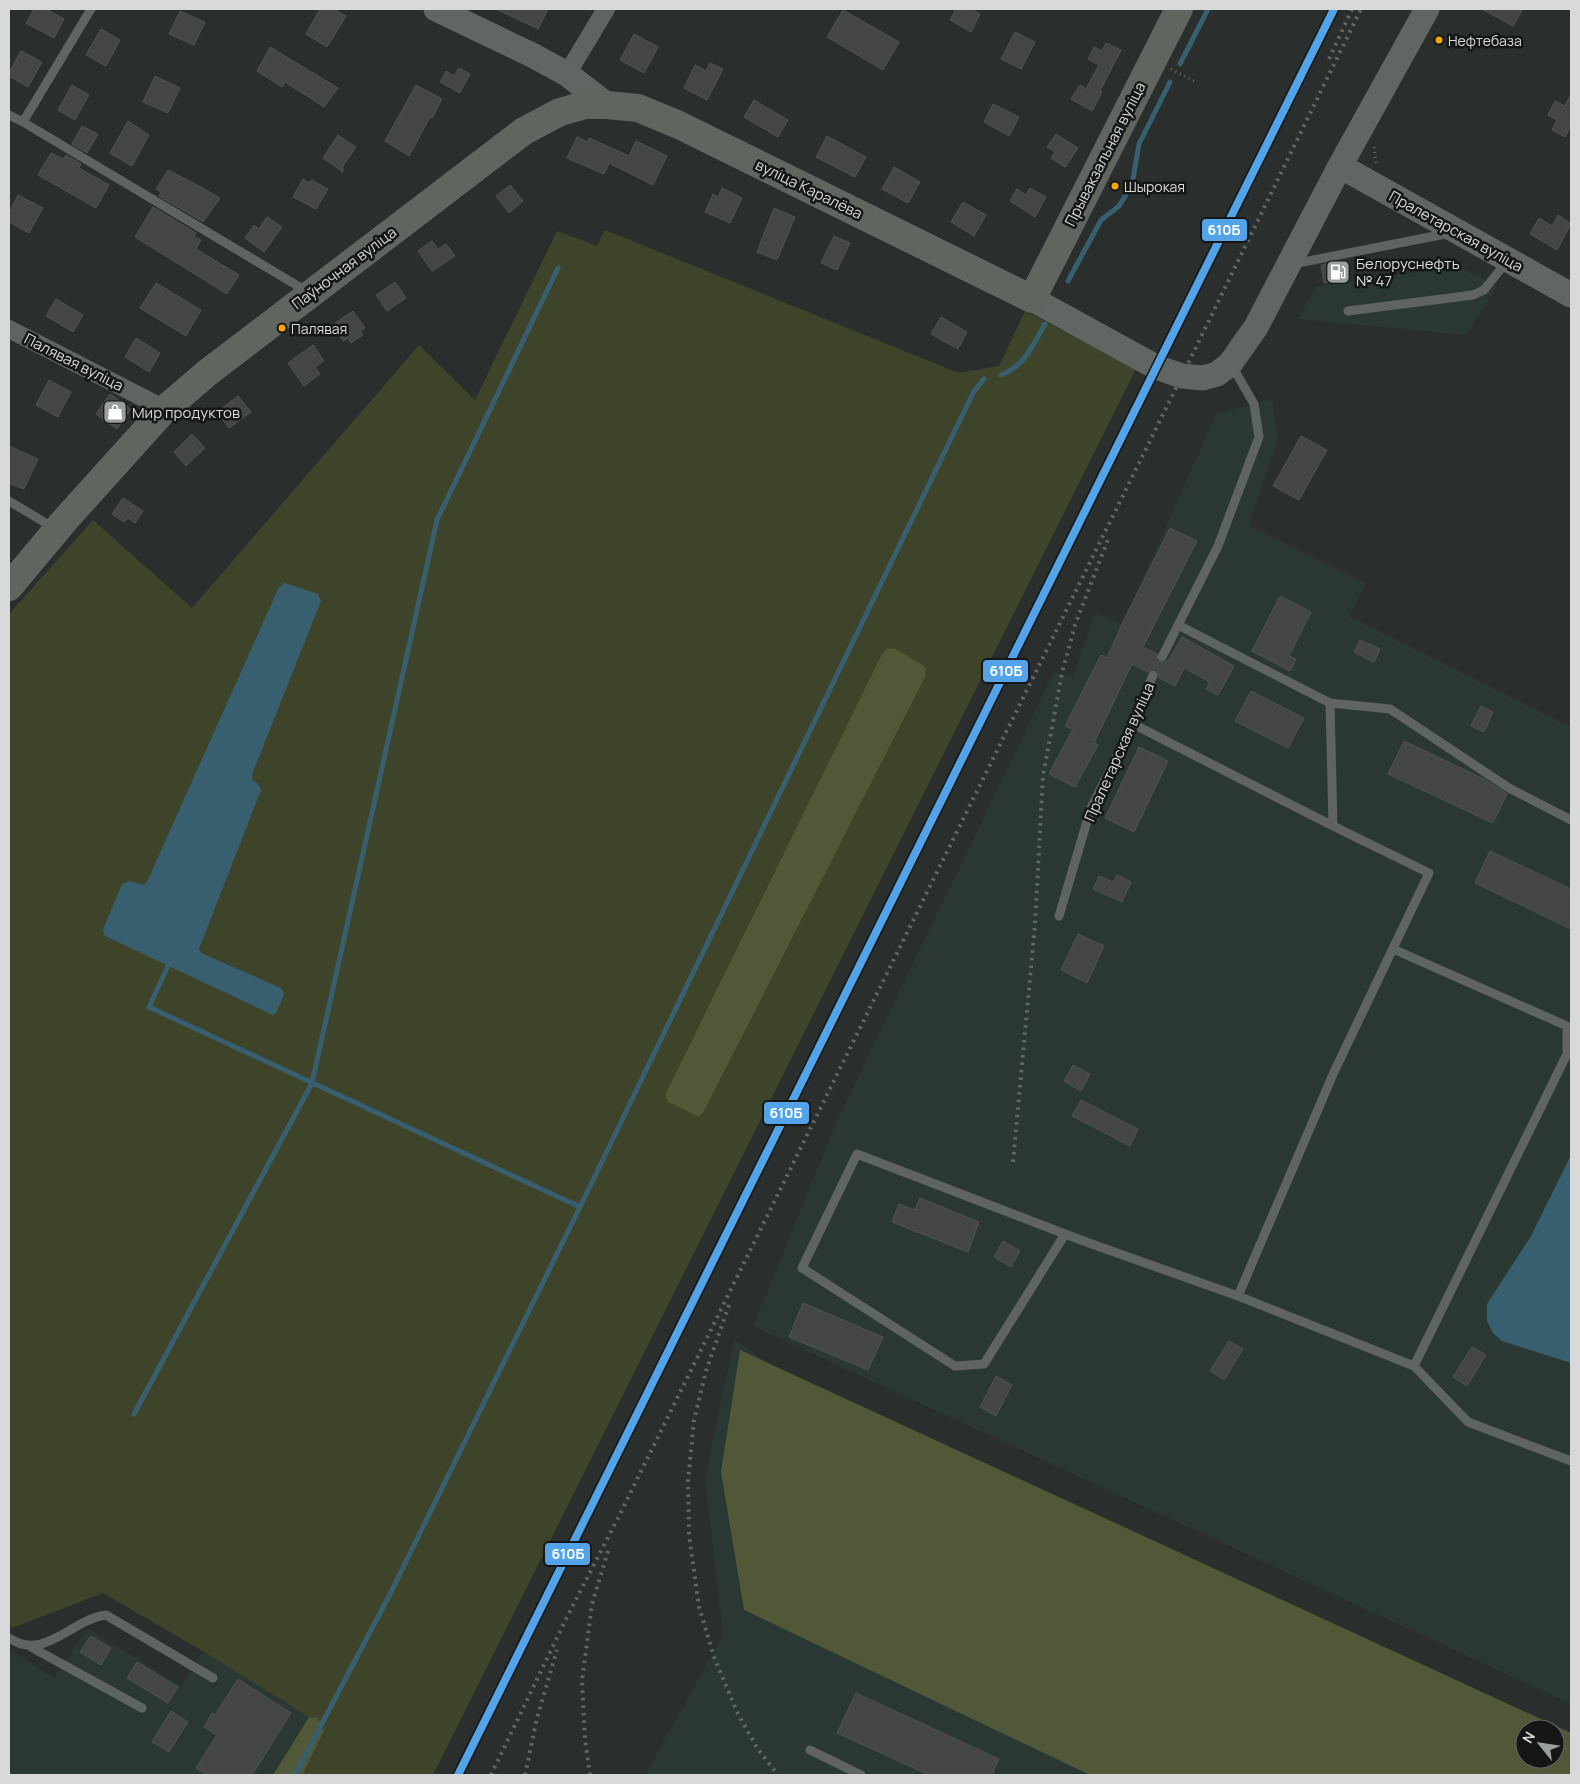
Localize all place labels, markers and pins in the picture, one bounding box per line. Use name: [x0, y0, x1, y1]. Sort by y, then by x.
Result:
place label: Нефтебаза: [1448, 31, 1522, 50]
marker: Нефтебаза: [1434, 35, 1444, 45]
place label: Шырокая: [1124, 177, 1185, 196]
marker: Шырокая: [1110, 181, 1120, 191]
place label: Белоруснефть № 47: [1356, 253, 1460, 291]
fuel station icon: Белоруснефть № 47: [1325, 259, 1351, 285]
place label: Палявая: [291, 319, 347, 338]
marker: Палявая: [277, 323, 287, 333]
shop icon: Мир продуктов: [102, 399, 128, 425]
place label: Мир продуктов: [132, 402, 240, 423]

